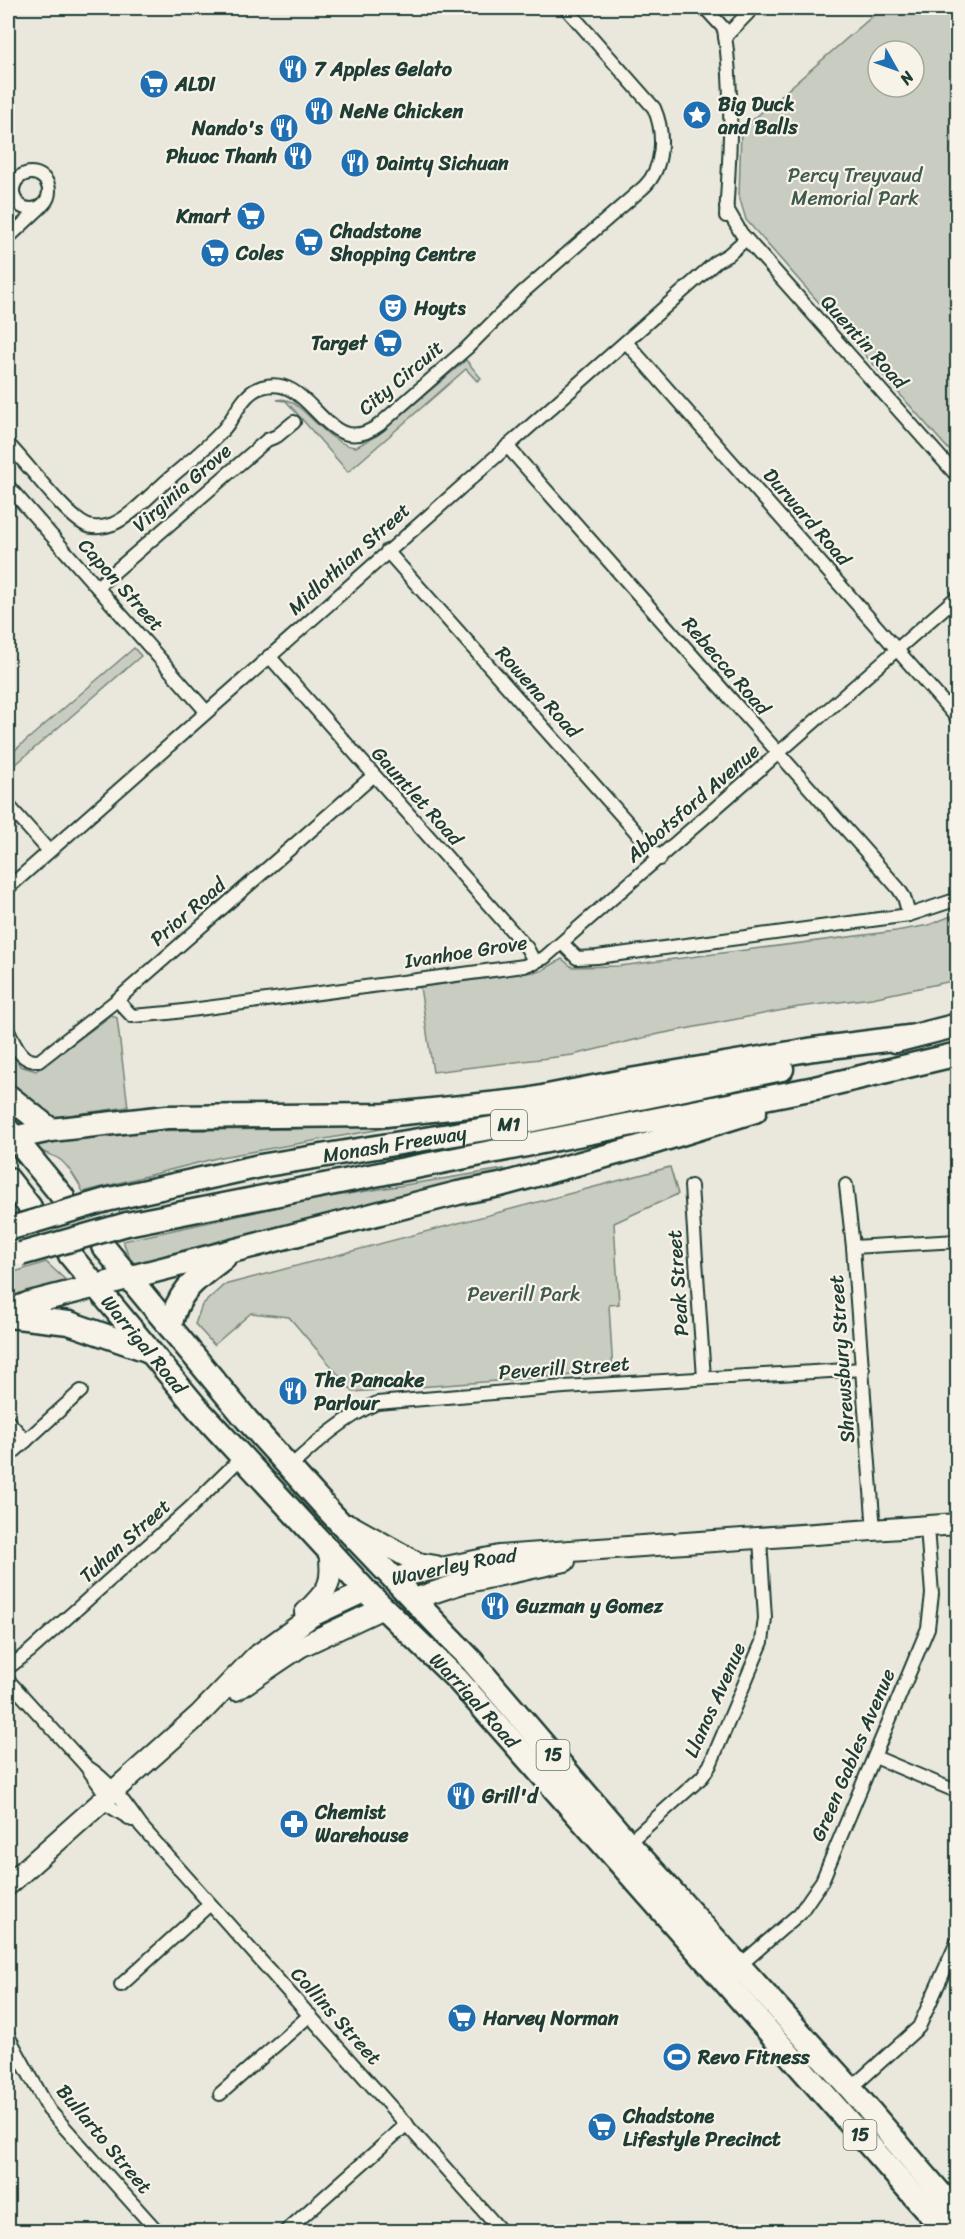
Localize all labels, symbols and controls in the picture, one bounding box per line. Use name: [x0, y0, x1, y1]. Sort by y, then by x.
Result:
north arrow: [866, 39, 926, 99]
place label: 7 Apples Gelato: [314, 52, 453, 87]
restaurant icon: 7 Apples Gelato: [277, 53, 309, 85]
text: N: [892, 64, 922, 93]
place label: ALDI: [174, 67, 216, 102]
supermarket icon: ALDI: [138, 68, 170, 100]
place label: Big Duck and Balls: [717, 87, 799, 145]
place label: NeNe Chicken: [339, 94, 464, 129]
restaurant icon: NeNe Chicken: [303, 95, 335, 127]
place icon: Big Duck and Balls: [681, 99, 713, 131]
place label: Nando's: [191, 111, 264, 146]
restaurant icon: Nando's: [268, 112, 300, 144]
place label: Phuoc Thanh: [166, 139, 278, 174]
restaurant icon: Phuoc Thanh: [282, 140, 314, 172]
place label: Dainty Sichuan: [376, 146, 509, 181]
restaurant icon: Dainty Sichuan: [339, 147, 371, 179]
park label: Percy Treyvaud Memorial Park: [788, 158, 924, 216]
place label: Kmart: [175, 199, 232, 234]
supermarket icon: Kmart: [235, 200, 267, 232]
place label: Chadstone Shopping Centre: [329, 214, 477, 272]
supermarket icon: Chadstone Shopping Centre: [293, 226, 325, 258]
place label: Coles: [235, 236, 285, 271]
supermarket icon: Coles: [199, 237, 231, 269]
street label: Quentin Road: [812, 286, 917, 399]
place label: Hoyts: [413, 291, 466, 326]
theatre icon: Hoyts: [377, 292, 409, 324]
place label: Target: [311, 326, 369, 361]
supermarket icon: Target: [372, 327, 404, 359]
street label: City Circuit: [350, 331, 452, 425]
street label: Virginia Grove: [124, 434, 240, 541]
street label: Durward Road: [754, 460, 861, 575]
street label: Midlothian Street: [279, 494, 419, 624]
street label: Capon Street: [69, 530, 173, 640]
street label: Rebecca Road: [673, 609, 780, 725]
street label: Rowena Road: [486, 637, 591, 748]
street label: Abbotsford Avenue: [617, 734, 768, 872]
street label: Gauntlet Road: [362, 738, 473, 855]
street label: Prior Road: [142, 868, 235, 955]
street label: Ivanhoe Grove: [401, 925, 530, 979]
road number: M1: [491, 1110, 527, 1140]
street label: Monash Freeway: [320, 1115, 470, 1173]
street label: Peak Street: [657, 1228, 699, 1337]
street label: Shrewsbury Street: [819, 1273, 865, 1444]
park label: Peverill Park: [467, 1277, 581, 1312]
street label: Warrigal Road: [92, 1286, 197, 1403]
street label: Peverill Street: [497, 1346, 631, 1390]
place label: The Pancake Parlour: [314, 1363, 425, 1421]
restaurant icon: The Pancake Parlour: [277, 1375, 309, 1407]
street label: Tuhan Street: [71, 1490, 179, 1592]
street label: Waverley Road: [388, 1537, 519, 1595]
place label: Guzman y Gomez: [515, 1589, 664, 1624]
restaurant icon: Guzman y Gomez: [479, 1590, 511, 1622]
street label: Llanos Avenue: [674, 1637, 756, 1763]
street label: Warrigal Road: [421, 1643, 530, 1758]
street label: Green Gables Avenue: [801, 1663, 905, 1847]
road number: 15: [536, 1740, 570, 1770]
place label: Grill'd: [481, 1779, 540, 1814]
restaurant icon: Grill'd: [445, 1780, 477, 1812]
place label: Chemist Warehouse: [314, 1795, 409, 1853]
pharmacy icon: Chemist Warehouse: [278, 1808, 310, 1840]
street label: Collins Street: [282, 1958, 391, 2074]
place label: Harvey Norman: [482, 2001, 619, 2036]
supermarket icon: Harvey Norman: [446, 2002, 478, 2034]
place label: Revo Fitness: [697, 2040, 811, 2075]
sports icon: Revo Fitness: [661, 2041, 693, 2073]
street label: Bullarto Street: [47, 2076, 161, 2202]
place label: Chadstone Lifestyle Precinct: [622, 2099, 781, 2157]
supermarket icon: Chadstone Lifestyle Precinct: [586, 2111, 618, 2143]
road number: 15: [844, 2120, 876, 2150]

